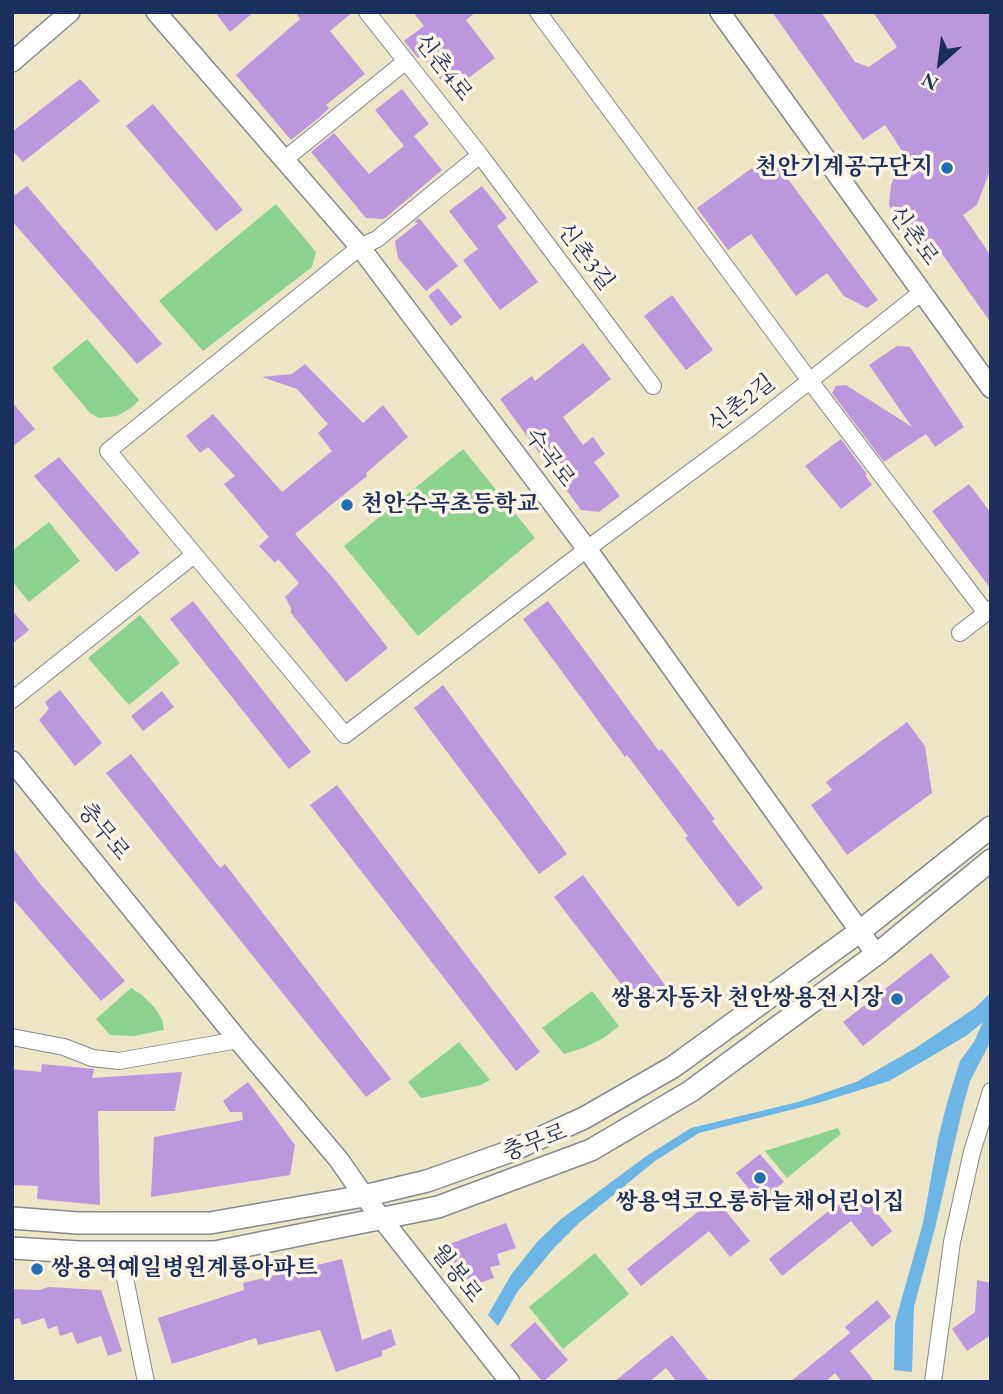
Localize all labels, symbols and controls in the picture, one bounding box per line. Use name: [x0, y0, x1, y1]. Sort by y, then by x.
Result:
north arrow: [905, 28, 975, 98]
street label: 신촌4로: [408, 29, 478, 107]
text: N: [917, 67, 943, 97]
place label: 천안기계공구단지: [755, 154, 933, 182]
marker: 천안기계공구단지: [939, 160, 955, 176]
street label: 신촌로: [882, 201, 944, 271]
street label: 신촌3길: [551, 218, 619, 296]
street label: 신촌2길: [703, 369, 781, 439]
street label: 수곡로: [518, 423, 580, 493]
place label: 천안수곡초등학교: [361, 491, 539, 519]
marker: 천안수곡초등학교: [339, 497, 355, 513]
street label: 충무로: [71, 797, 135, 867]
place label: 쌍용자동차 천안쌍용전시장: [611, 985, 883, 1013]
marker: 쌍용자동차 천안쌍용전시장: [889, 991, 905, 1007]
street label: 충무로: [499, 1119, 571, 1167]
marker: 쌍용역코오롱하늘채어린이집: [752, 1170, 768, 1186]
place label: 쌍용역코오롱하늘채어린이집: [616, 1189, 904, 1217]
street label: 월봉로: [425, 1239, 487, 1309]
place label: 쌍용역예일병원계룡아파트: [51, 1255, 318, 1283]
marker: 쌍용역예일병원계룡아파트: [29, 1261, 45, 1277]

